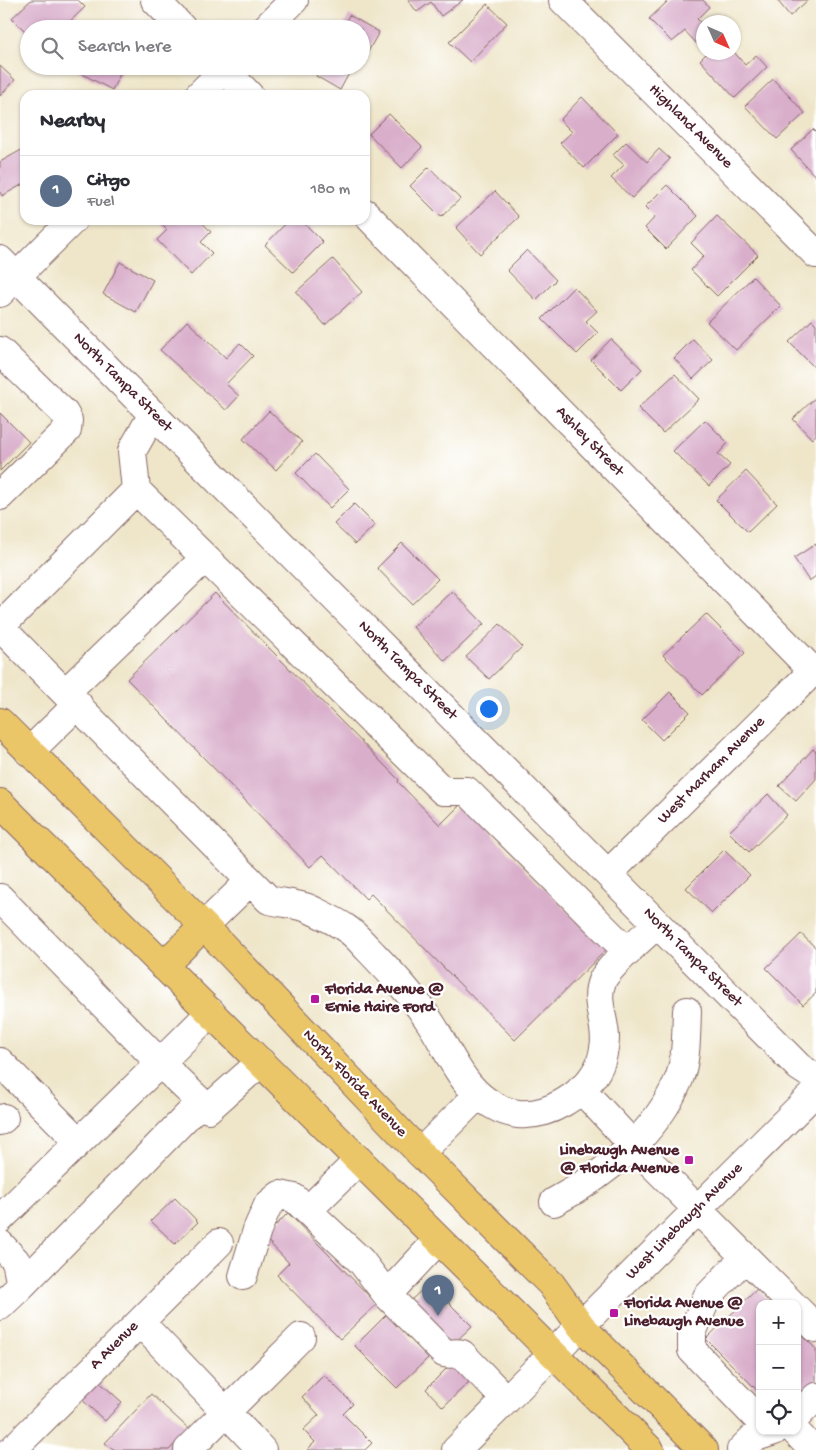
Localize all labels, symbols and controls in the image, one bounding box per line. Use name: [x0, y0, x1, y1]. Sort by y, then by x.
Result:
north arrow: [696, 15, 741, 60]
search box: [20, 20, 370, 75]
icon: search: [38, 34, 66, 62]
text: Search here: [78, 36, 172, 59]
street label: Highland Avenue: [644, 81, 737, 174]
text: Nearby: [40, 110, 105, 135]
text: Citgo: [87, 170, 130, 193]
text: 1: [53, 181, 59, 200]
text: 180 m: [311, 181, 350, 200]
text: Fuel: [87, 193, 114, 212]
street label: North Tampa Street: [68, 329, 177, 438]
street label: Ashley Street: [551, 403, 628, 482]
street label: North Tampa Street: [353, 617, 462, 726]
your location: [476, 696, 502, 722]
street label: West Marham Avenue: [654, 713, 770, 829]
street label: North Tampa Street: [638, 904, 747, 1013]
place label: Florida Avenue @ Ernie Haire Ford: [324, 981, 444, 1018]
marker: Florida Avenue @ Ernie Haire Ford: [309, 993, 321, 1005]
street label: North Florida Avenue: [298, 1026, 411, 1142]
place label: Linebaugh Avenue @ Florida Avenue: [559, 1142, 680, 1179]
marker: Linebaugh Avenue @ Florida Avenue: [683, 1154, 695, 1166]
street label: West Linebaugh Avenue: [623, 1159, 748, 1284]
pin: 1: [422, 1275, 454, 1316]
place label: Florida Avenue @ Linebaugh Avenue: [623, 1295, 744, 1332]
map controls: [756, 1300, 801, 1435]
button: +: [756, 1300, 801, 1345]
marker: Florida Avenue @ Linebaugh Avenue: [608, 1307, 620, 1319]
street label: A Avenue: [87, 1317, 144, 1374]
button: −: [756, 1345, 801, 1390]
button: locate: [756, 1390, 801, 1435]

